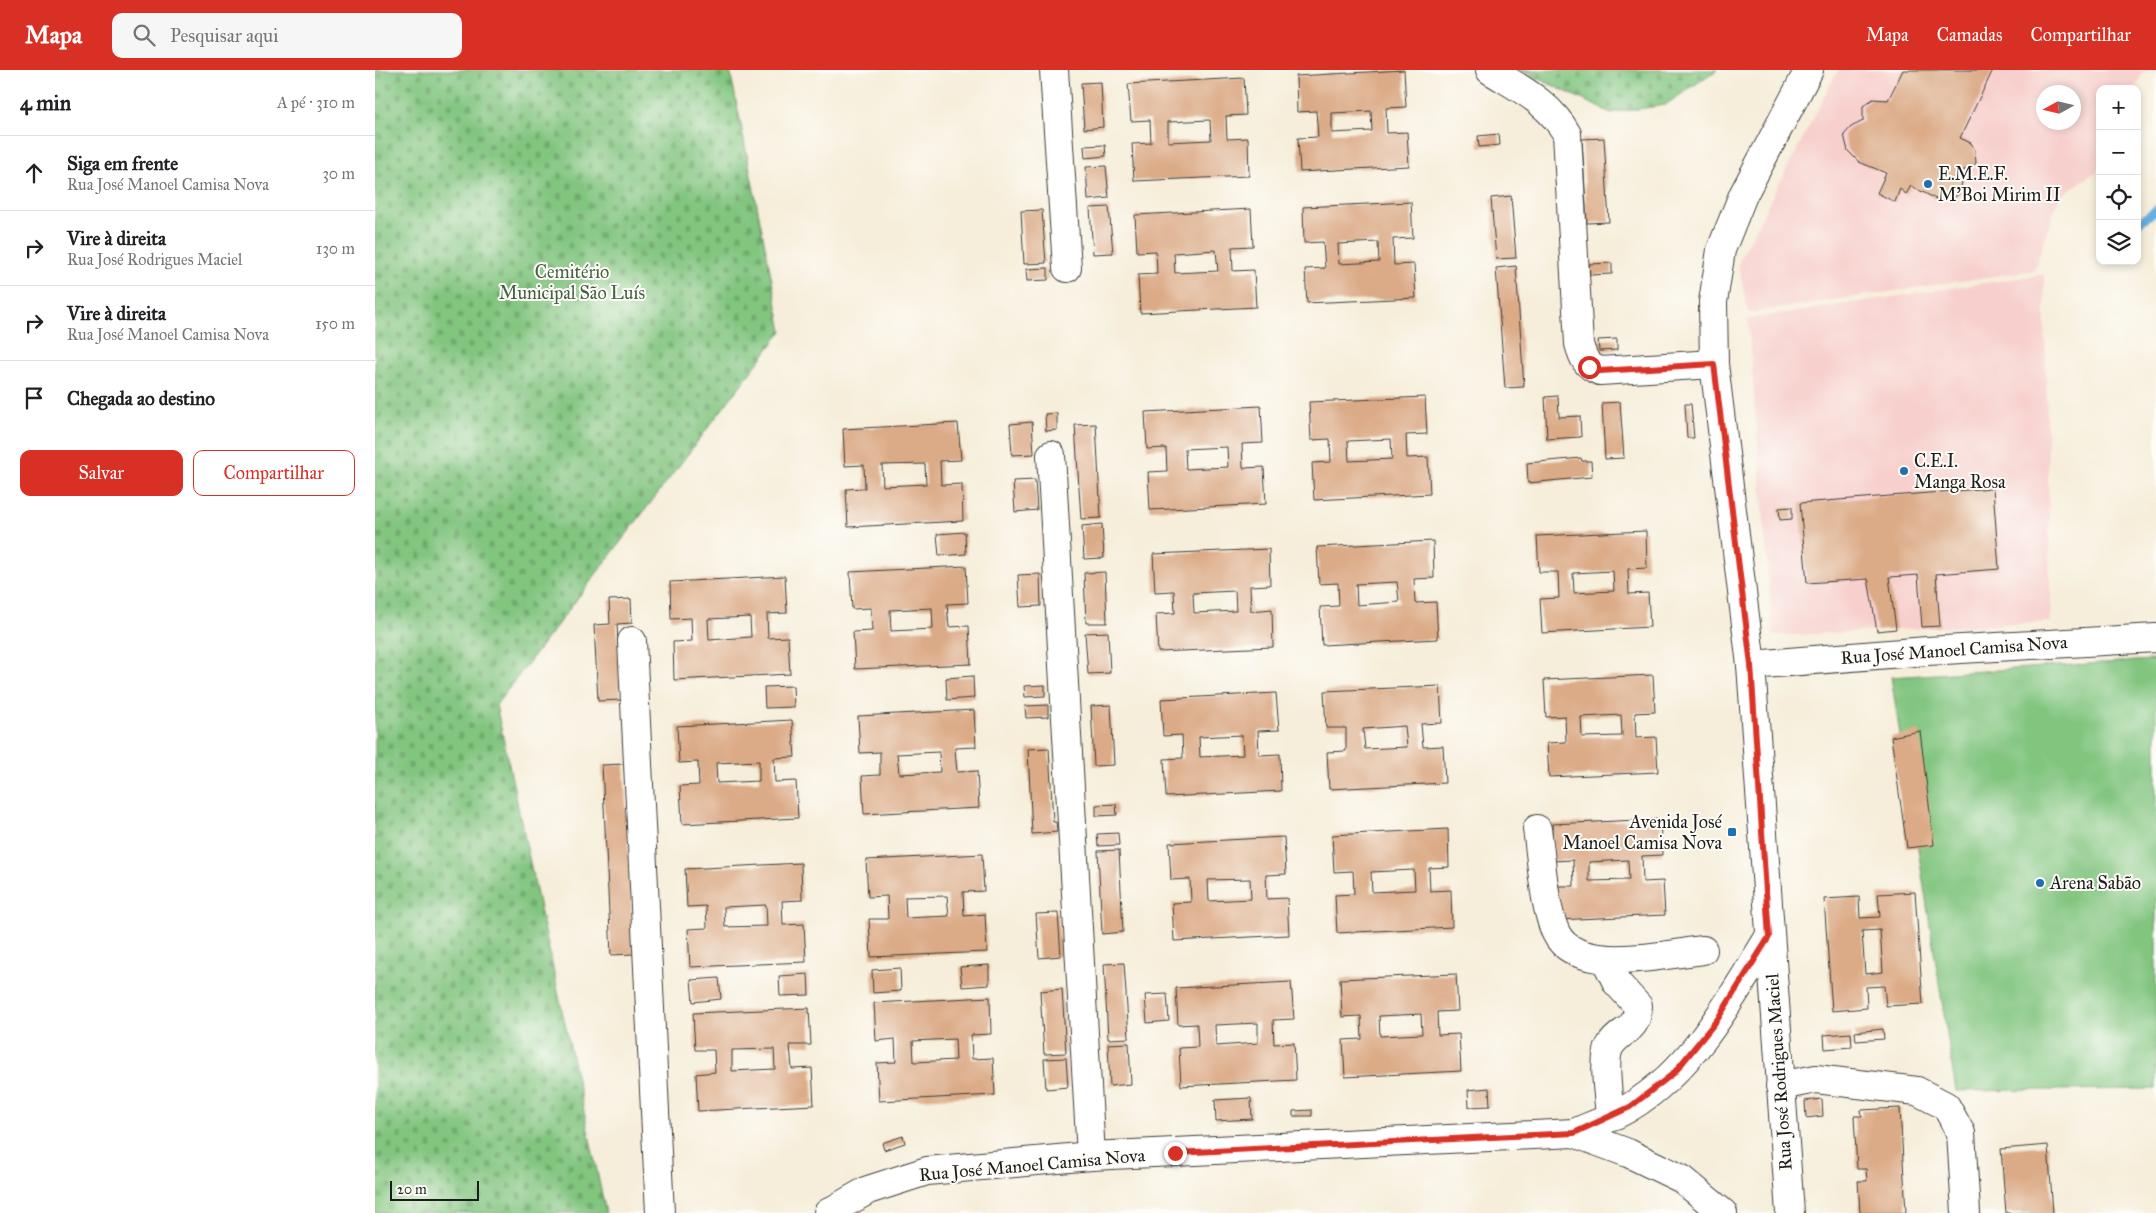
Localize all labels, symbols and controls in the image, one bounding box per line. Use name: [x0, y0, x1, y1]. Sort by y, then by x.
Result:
search box: [112, 13, 462, 58]
text: Mapa: [25, 20, 82, 50]
icon: search: [130, 21, 158, 49]
text: Pesquisar aqui: [170, 24, 278, 47]
text: Mapa: [1866, 24, 1909, 46]
text: Camadas: [1937, 24, 2003, 46]
text: Compartilhar: [2031, 24, 2131, 46]
north arrow: [2036, 85, 2081, 130]
map controls: [2096, 85, 2141, 265]
button: +: [2096, 85, 2141, 130]
text: 4 min: [20, 90, 71, 116]
text: A pé · 310 m: [277, 93, 355, 112]
button: −: [2096, 130, 2141, 175]
text: Siga em frente: [67, 152, 178, 175]
icon: ahead: [20, 159, 48, 187]
place label: E.M.E.F. M'Boi Mirim II: [1938, 163, 2061, 206]
text: 30 m: [322, 164, 355, 183]
text: Rua José Manoel Camisa Nova: [67, 175, 269, 194]
button: locate: [2096, 175, 2141, 220]
marker: E.M.E.F. M'Boi Mirim II: [1922, 178, 1934, 190]
button: layers: [2096, 220, 2141, 265]
text: Vire à direita: [67, 227, 166, 250]
icon: right: [20, 234, 48, 262]
text: 130 m: [316, 239, 355, 258]
text: Rua José Rodrigues Maciel: [67, 250, 242, 269]
park label: Cemitério Municipal São Luís: [499, 261, 645, 304]
text: Vire à direita: [67, 302, 166, 325]
icon: right: [20, 309, 48, 337]
text: 150 m: [315, 314, 355, 333]
text: Rua José Manoel Camisa Nova: [67, 325, 269, 344]
route start: [1578, 356, 1601, 379]
icon: arrive: [20, 384, 48, 412]
text: Chegada ao destino: [67, 387, 215, 410]
button: Salvar: [20, 450, 183, 496]
button: Compartilhar: [193, 450, 355, 496]
place label: C.E.I. Manga Rosa: [1914, 450, 2006, 494]
marker: C.E.I. Manga Rosa: [1898, 465, 1910, 477]
street label: Rua José Manoel Camisa Nova: [1840, 631, 2069, 670]
place label: Avenida José Manoel Camisa Nova: [1562, 811, 1722, 854]
marker: Avenida José Manoel Camisa Nova: [1726, 826, 1738, 838]
place label: Arena Sabão: [2049, 872, 2141, 894]
marker: Arena Sabão: [2034, 877, 2046, 889]
street label: Rua José Rodrigues Maciel: [1761, 973, 1798, 1171]
route end: [1164, 1142, 1187, 1165]
street label: Rua José Manoel Camisa Nova: [918, 1144, 1147, 1187]
scale bar: [390, 1178, 479, 1201]
text: 20 m: [397, 1181, 427, 1198]

